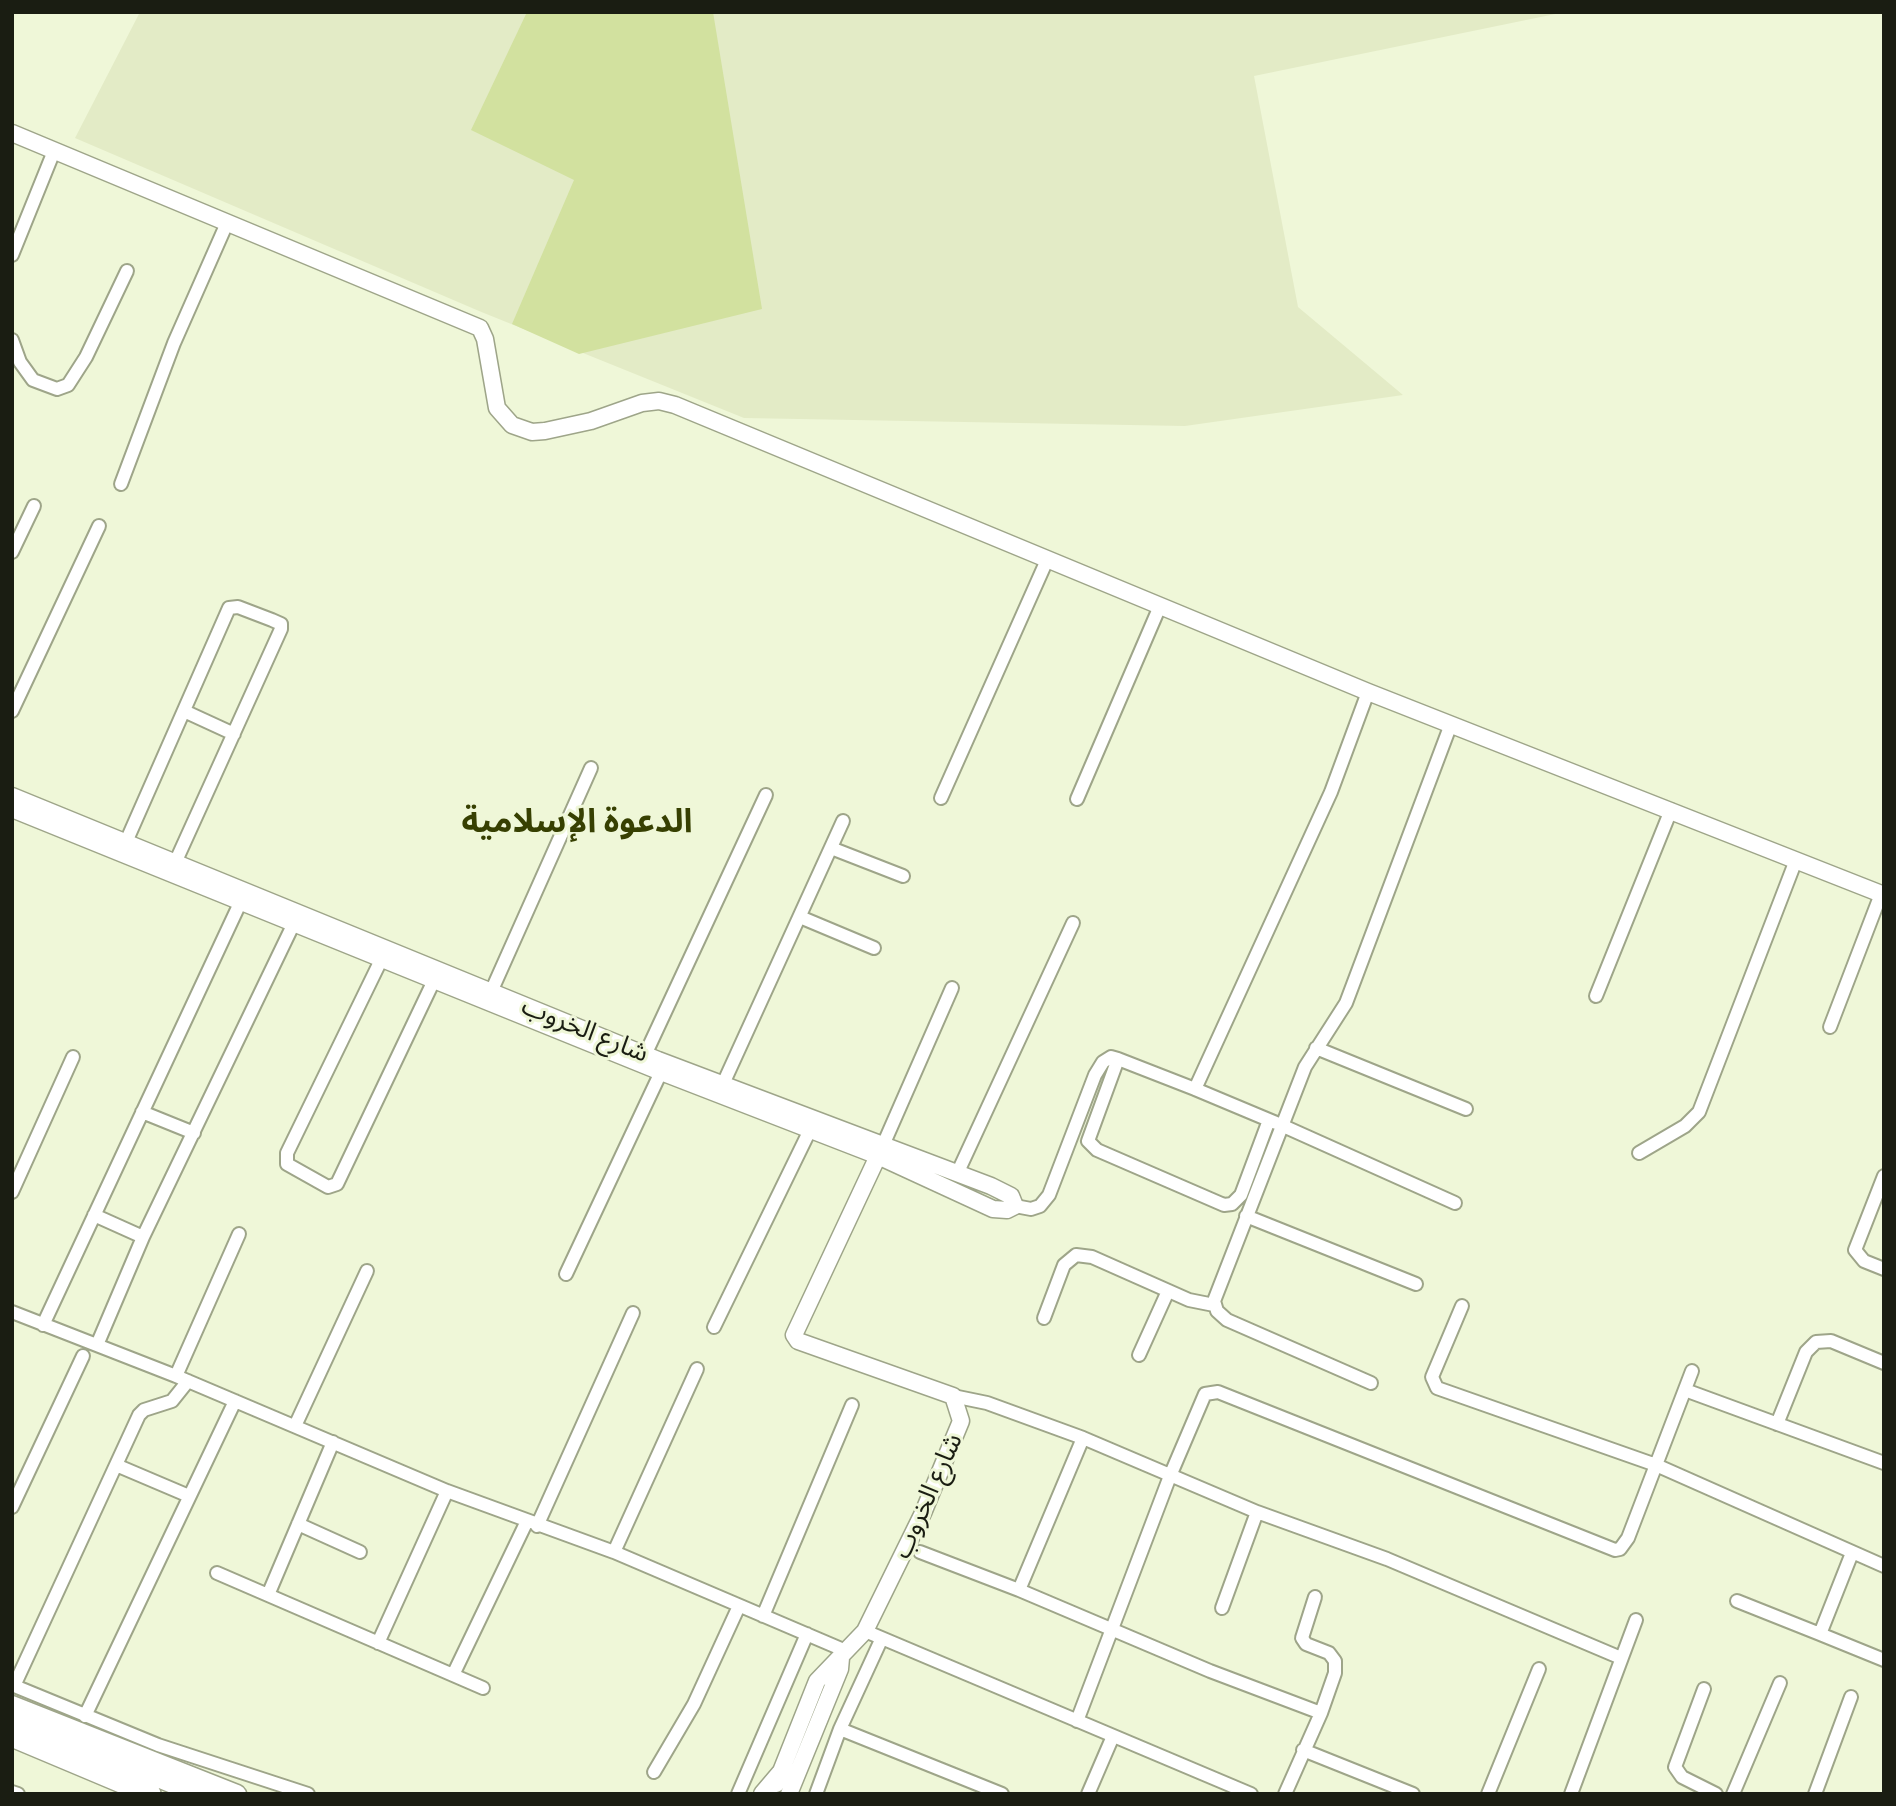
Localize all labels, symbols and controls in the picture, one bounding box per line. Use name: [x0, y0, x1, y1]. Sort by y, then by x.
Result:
district label: الدعوة الإسلامية: [461, 802, 693, 842]
street label: شارع الخروب: [517, 990, 653, 1070]
street label: شارع الخروب: [887, 1429, 969, 1563]

